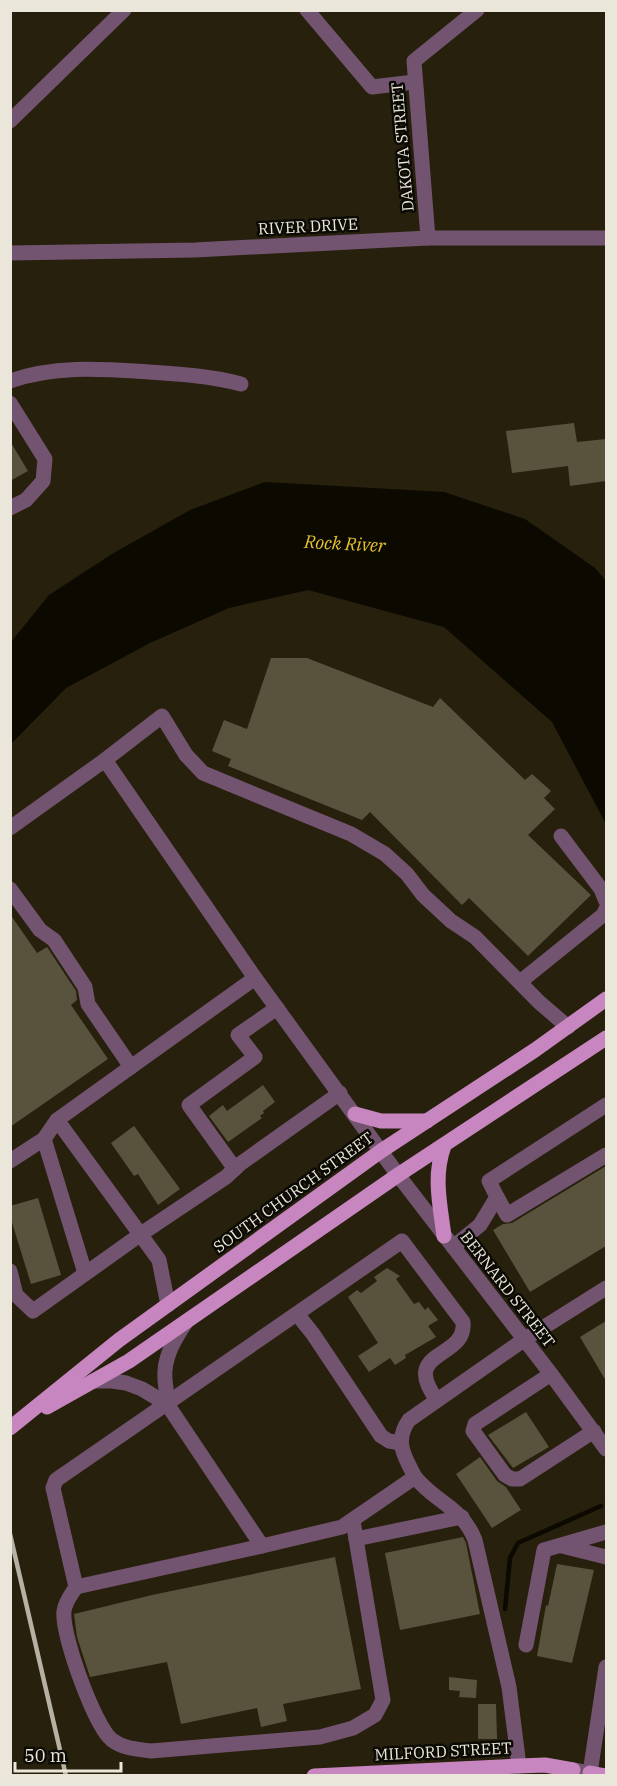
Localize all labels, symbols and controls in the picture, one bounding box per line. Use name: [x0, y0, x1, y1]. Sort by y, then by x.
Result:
street label: DAKOTA STREET: [386, 82, 418, 212]
street label: RIVER DRIVE: [257, 213, 359, 239]
water label: Rock River: [303, 530, 387, 557]
street label: SOUTH CHURCH STREET: [209, 1127, 377, 1257]
street label: BERNARD STREET: [456, 1227, 560, 1351]
scale bar: [15, 1735, 122, 1773]
street label: MILFORD STREET: [374, 1737, 512, 1765]
text: 50 m: [24, 1744, 67, 1767]

